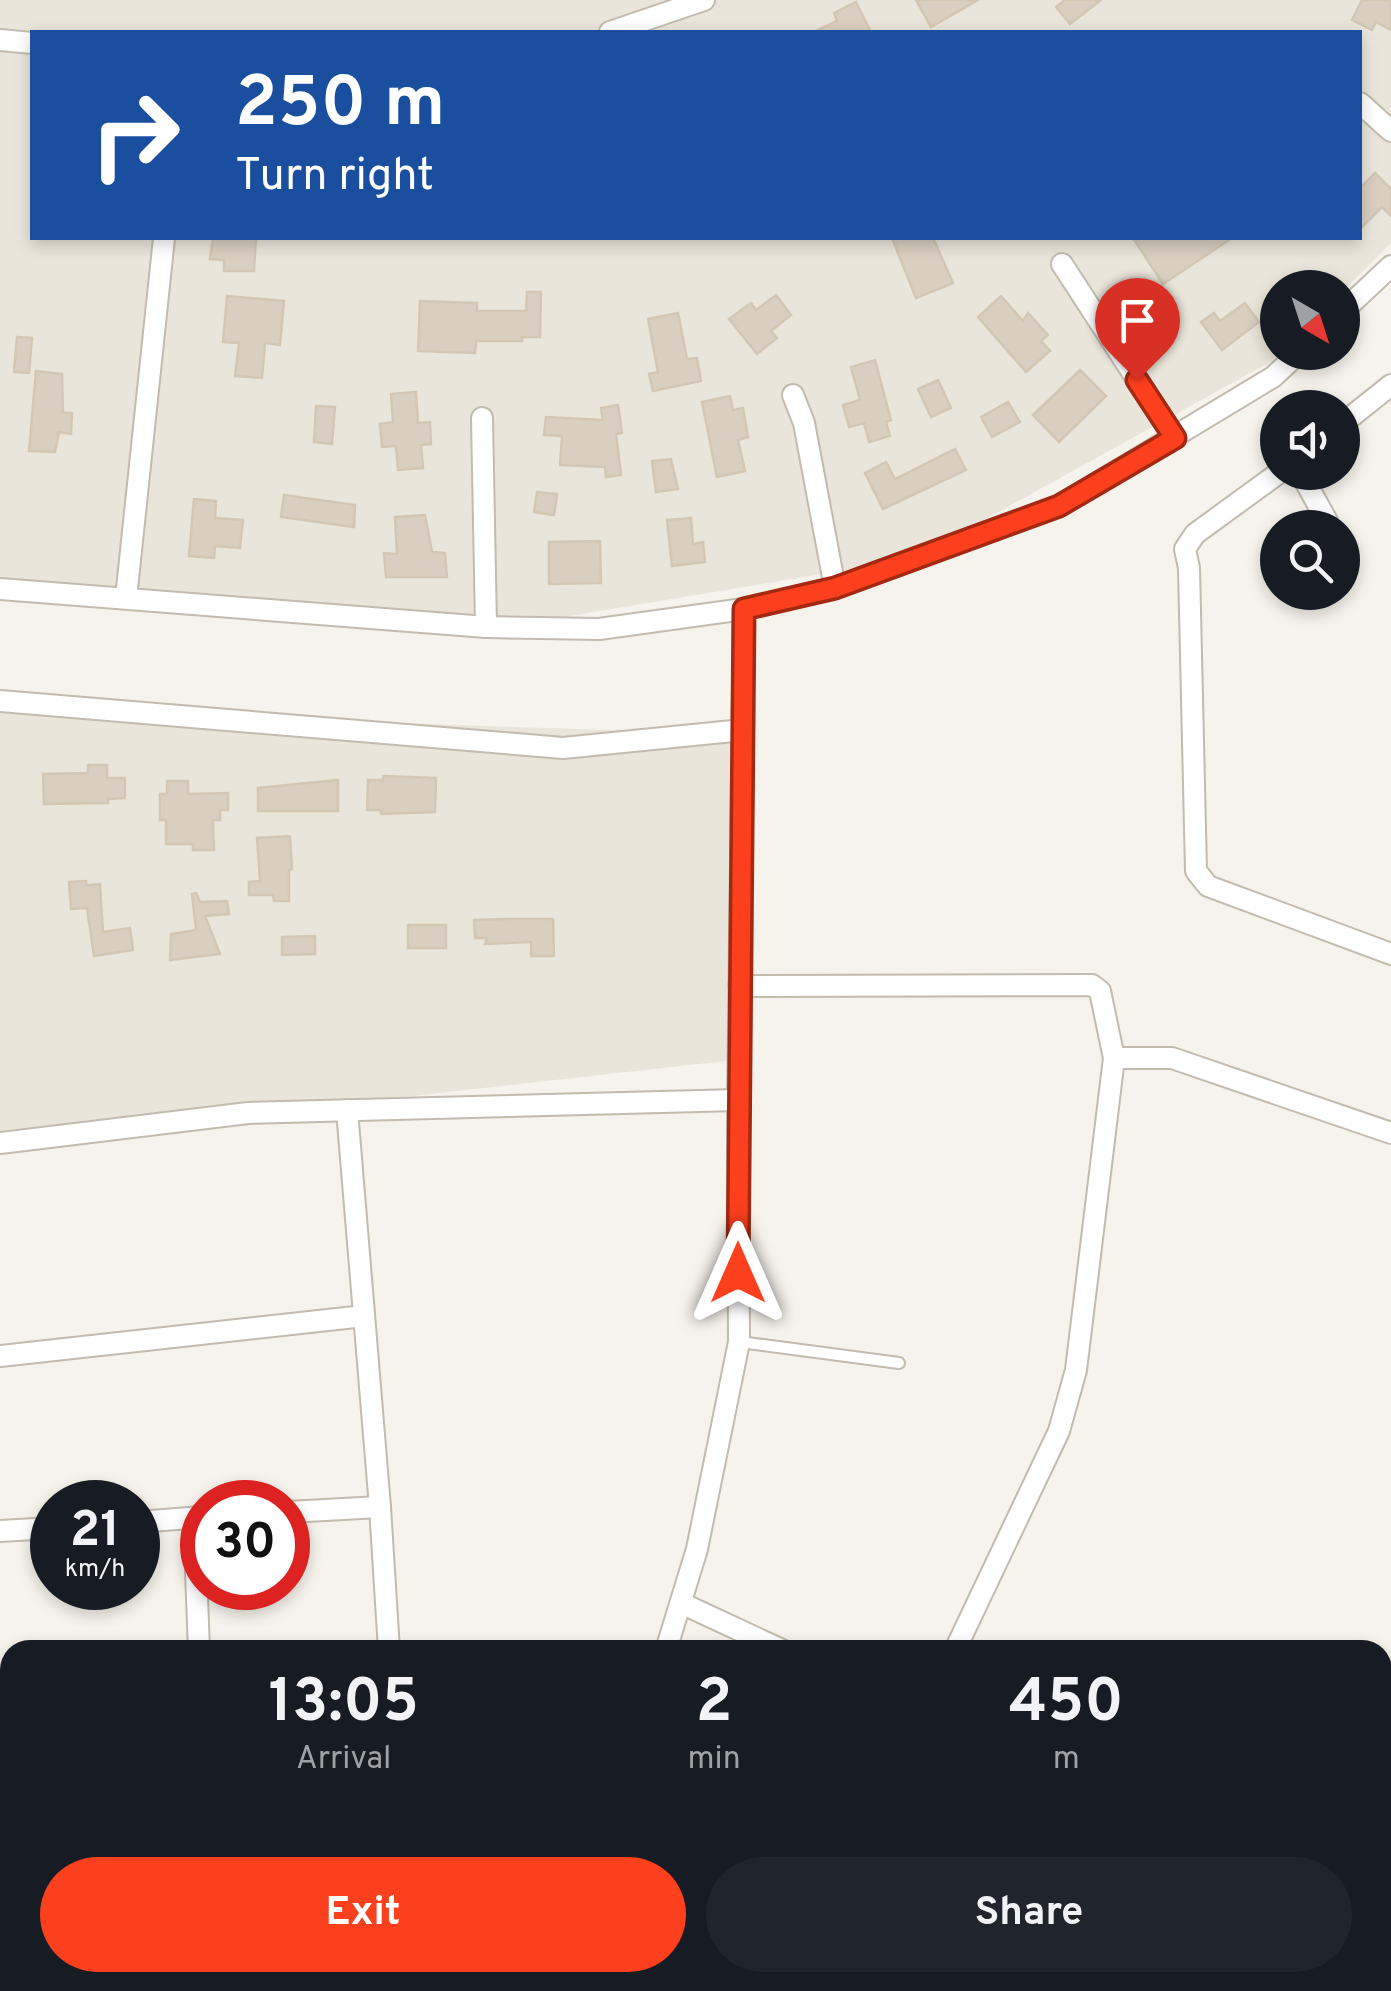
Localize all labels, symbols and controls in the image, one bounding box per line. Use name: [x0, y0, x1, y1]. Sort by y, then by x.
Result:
text: 250 m: [235, 62, 445, 151]
icon: right: [70, 70, 200, 200]
text: Turn right: [235, 149, 434, 206]
north arrow: [1260, 270, 1360, 370]
map controls: [1260, 270, 1360, 610]
pin: [1095, 278, 1180, 381]
icon: arrive: [1110, 293, 1165, 348]
button: sound: [1260, 390, 1360, 490]
button: search: [1260, 510, 1360, 610]
position arrow: [686, 1221, 790, 1325]
speed limit sign: 30: [180, 1480, 310, 1610]
text: 21: [70, 1501, 120, 1564]
text: km/h: [65, 1554, 125, 1586]
text: 13:05: [268, 1667, 419, 1743]
text: 2: [696, 1667, 732, 1743]
text: 450: [1009, 1667, 1124, 1743]
text: Arrival: [296, 1740, 391, 1780]
text: min: [687, 1740, 741, 1780]
text: m: [1053, 1740, 1080, 1780]
button: Exit: [40, 1857, 686, 1972]
button: Share: [706, 1857, 1352, 1972]

